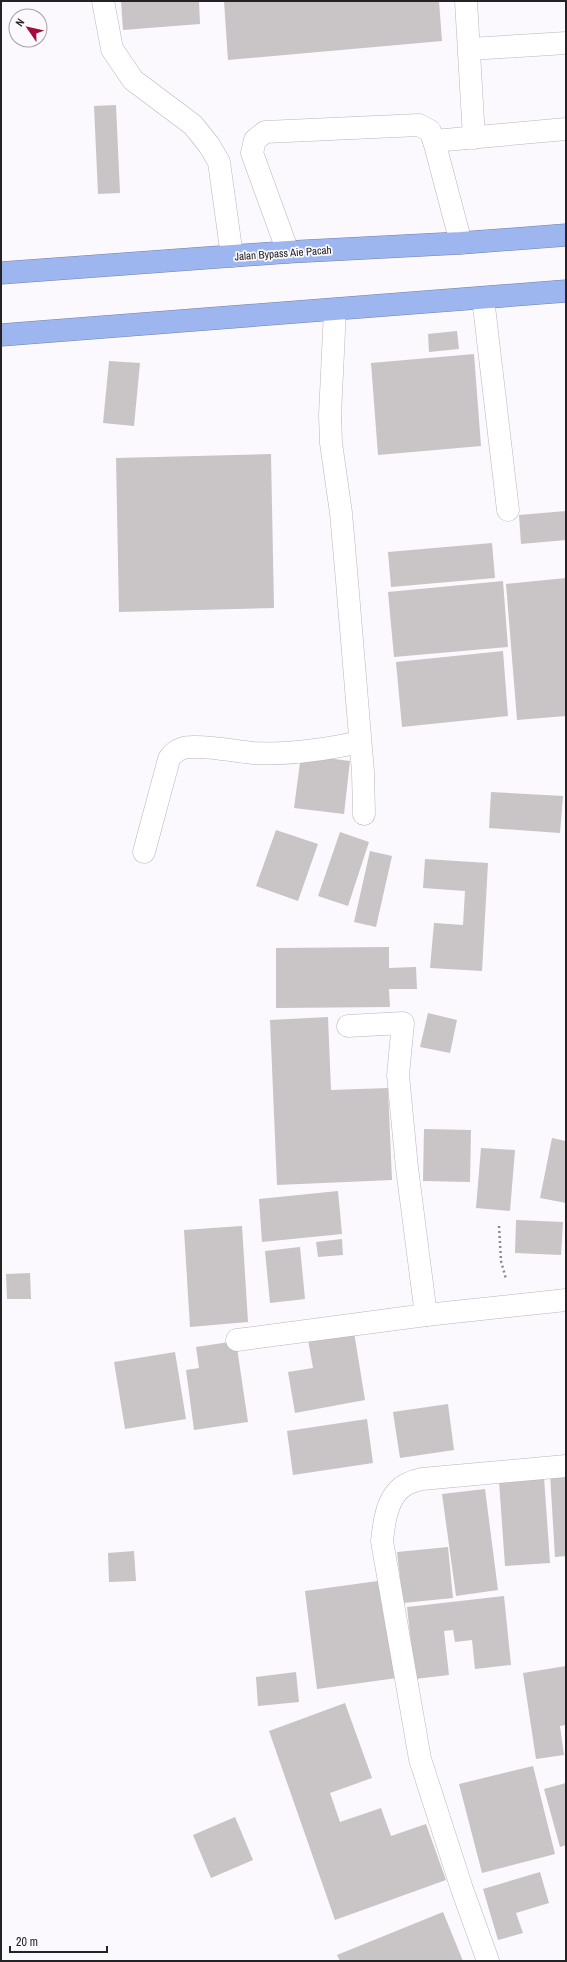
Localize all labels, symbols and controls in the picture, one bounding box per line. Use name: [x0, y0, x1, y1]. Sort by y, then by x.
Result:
north arrow: [8, 8, 48, 48]
text: N: [12, 16, 27, 29]
street label: Jalan Bypass Aie Pacah: [234, 243, 332, 263]
scale bar: [10, 1928, 107, 1954]
text: 20 m: [16, 1934, 38, 1950]

